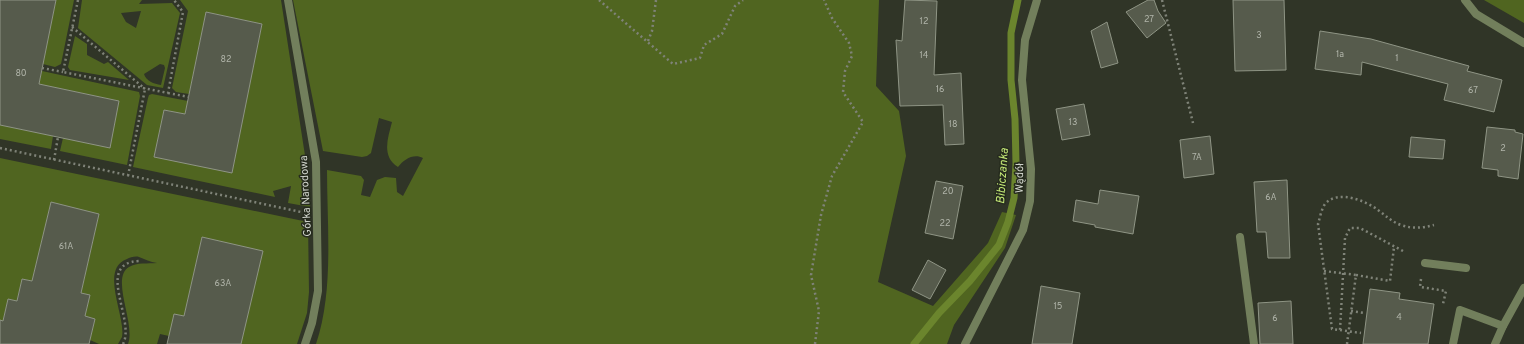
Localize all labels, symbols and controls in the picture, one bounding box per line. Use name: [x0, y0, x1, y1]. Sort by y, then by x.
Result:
house number: 27: [1144, 14, 1154, 25]
house number: 12: [920, 16, 928, 27]
house number: 3: [1256, 30, 1262, 41]
house number: 1a: [1336, 49, 1344, 60]
house number: 14: [920, 50, 929, 61]
house number: 1: [1395, 53, 1399, 64]
house number: 82: [221, 54, 231, 65]
house number: 80: [15, 68, 27, 79]
house number: 16: [936, 84, 944, 95]
house number: 67: [1468, 85, 1478, 96]
house number: 13: [1069, 117, 1077, 128]
house number: 18: [949, 119, 957, 130]
house number: 2: [1500, 143, 1506, 154]
water label: Bibiczanka: [993, 147, 1013, 205]
house number: 7A: [1192, 152, 1202, 163]
street label: Górka Narodowa: [297, 155, 315, 237]
street label: Wądół: [1013, 163, 1027, 193]
house number: 20: [942, 186, 954, 197]
house number: 6A: [1265, 192, 1277, 203]
house number: 22: [939, 218, 951, 229]
house number: 61A: [59, 241, 73, 252]
house number: 63A: [215, 278, 231, 289]
house number: 15: [1054, 301, 1062, 312]
house number: 4: [1396, 312, 1402, 323]
house number: 6: [1272, 313, 1278, 324]

